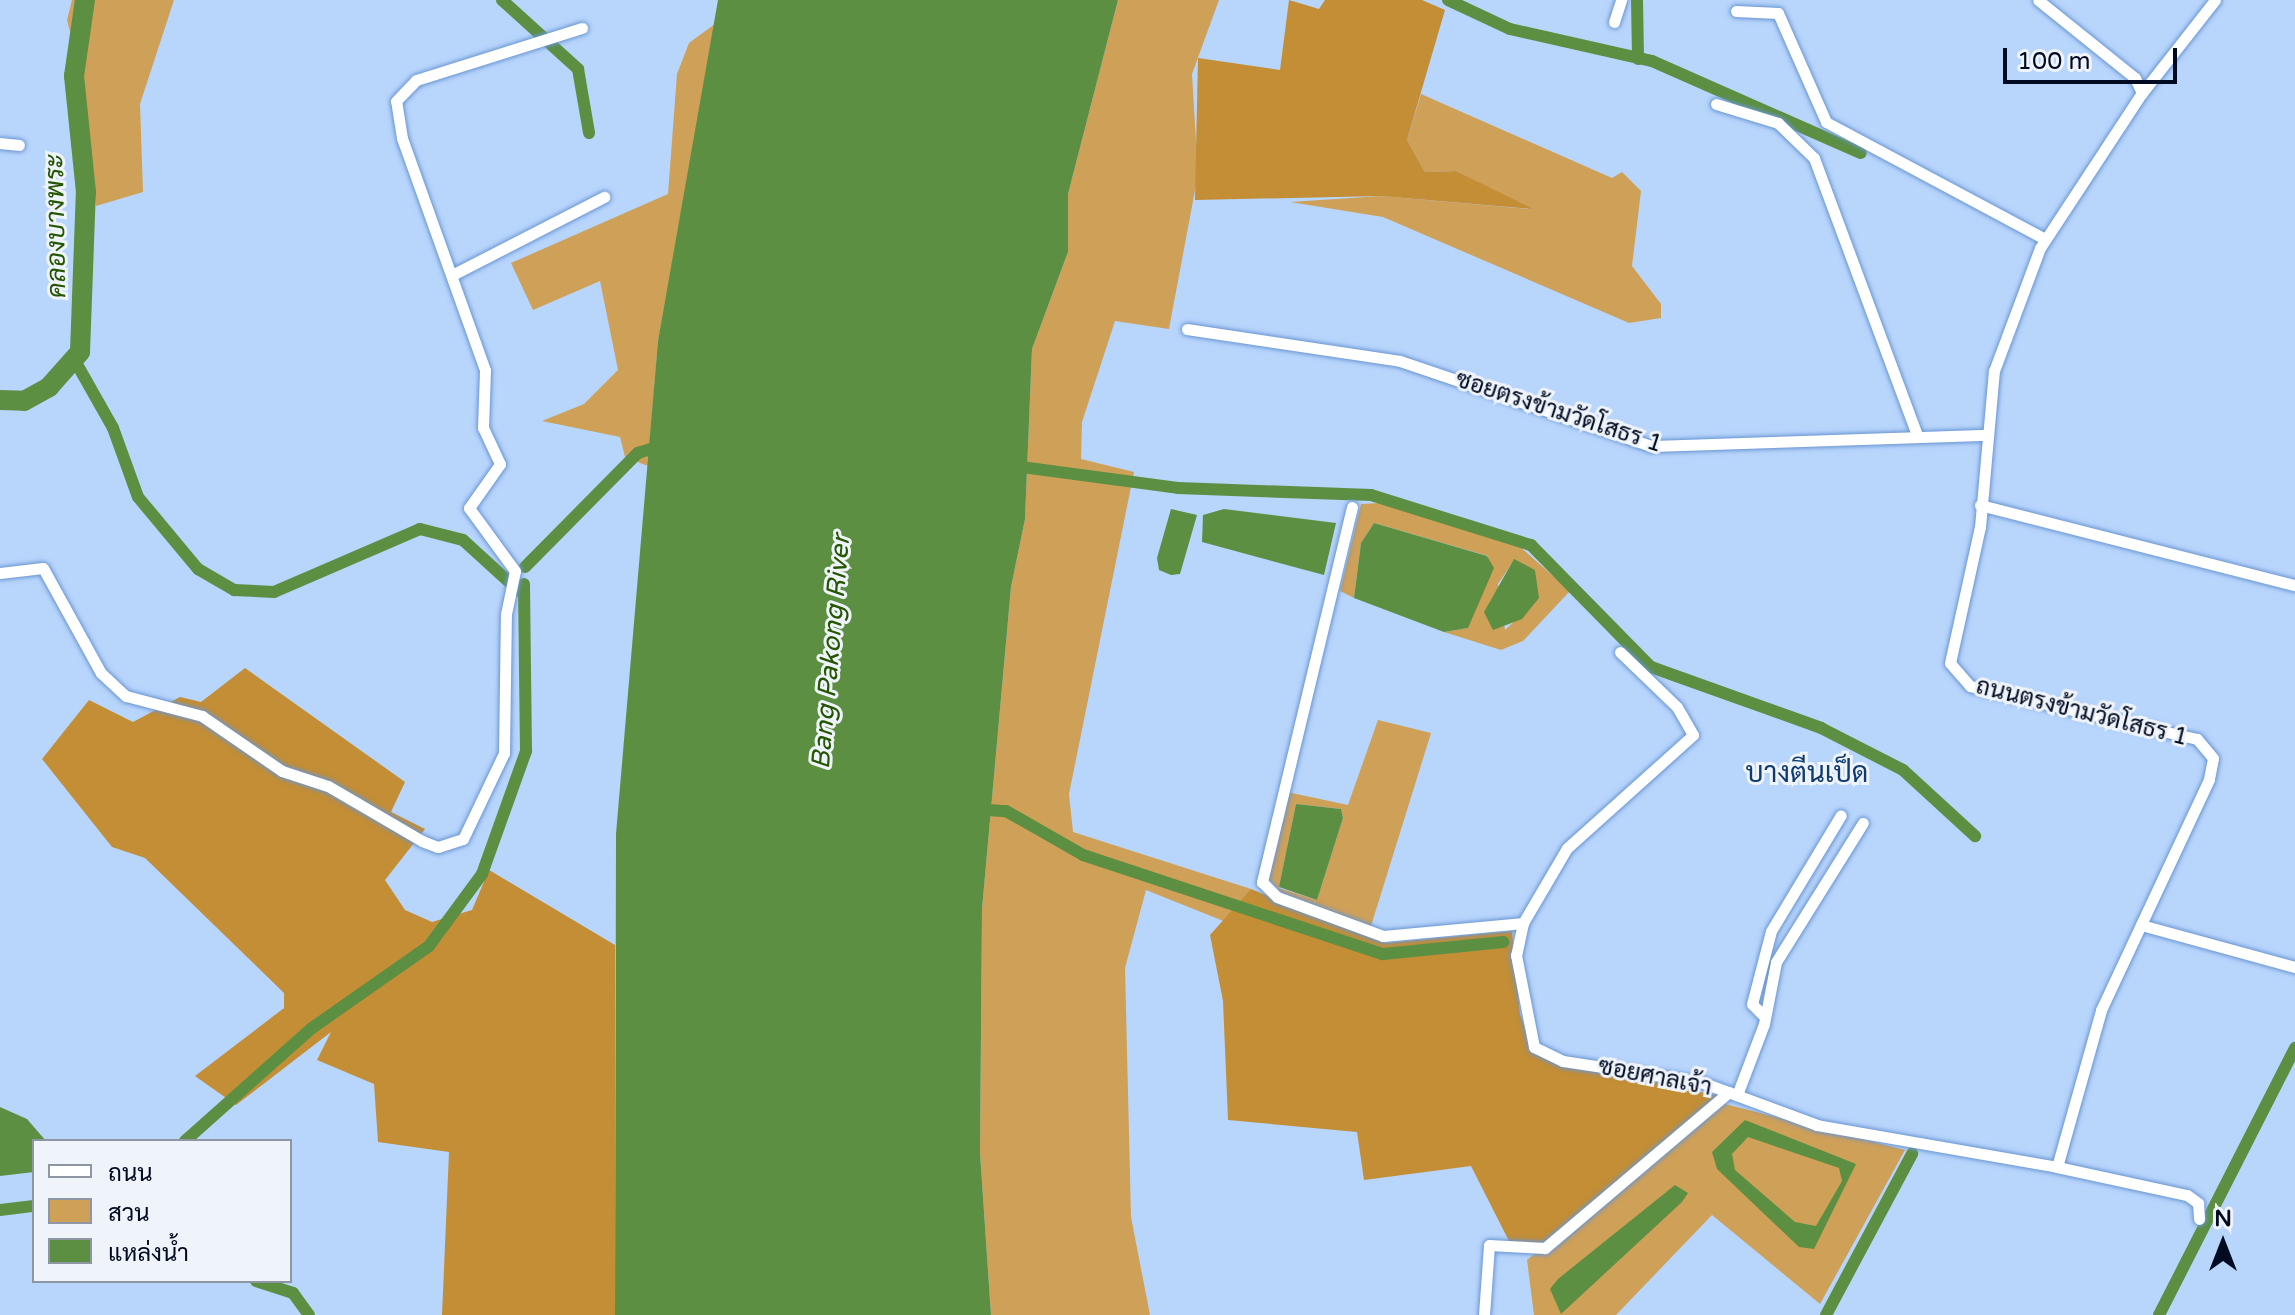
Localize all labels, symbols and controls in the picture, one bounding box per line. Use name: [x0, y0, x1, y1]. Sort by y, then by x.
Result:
scale bar: [2007, 32, 2181, 82]
text: 100 m: [2017, 47, 2091, 76]
water label: คลองบางพระ: [39, 154, 73, 298]
street label: ซอยตรงข้ามวัดโสธร 1: [1452, 365, 1666, 459]
water label: Bang Pakong River: [805, 534, 857, 770]
street label: ถนนตรงข้ามวัดโสธร 1: [1973, 672, 2191, 752]
district label: บางตีนเป็ด: [1746, 756, 1868, 790]
street label: ซอยศาลเจ้า: [1596, 1052, 1714, 1102]
legend: [32, 1139, 292, 1283]
text: ถนน: [108, 1159, 153, 1188]
text: สวน: [108, 1199, 150, 1228]
north arrow: [2183, 1203, 2263, 1283]
text: N: [2214, 1206, 2232, 1232]
text: แหล่งน้ำ: [108, 1239, 189, 1268]

